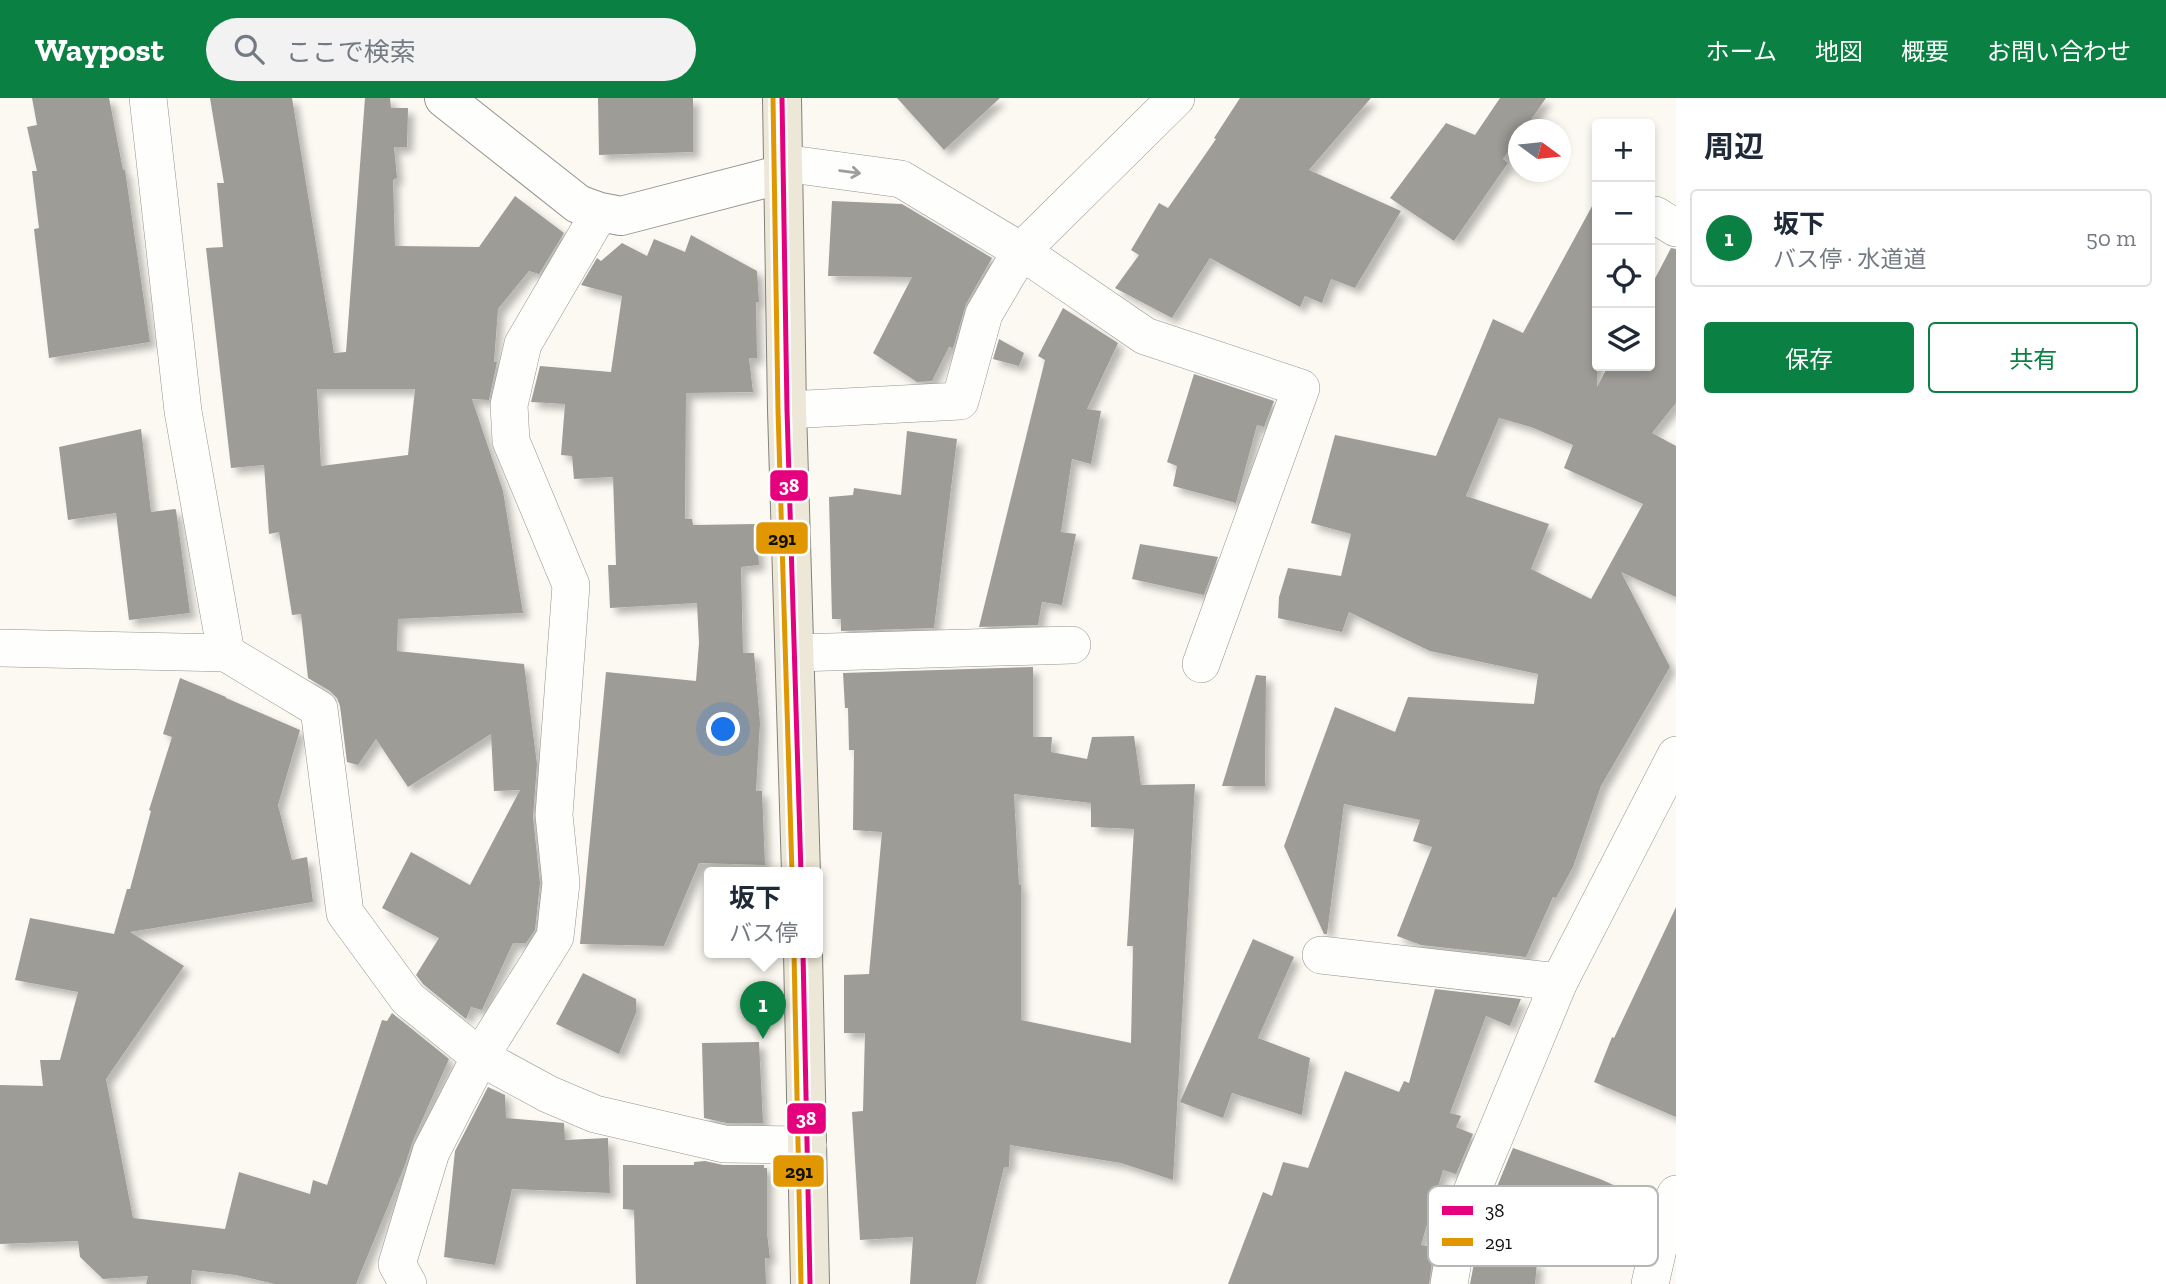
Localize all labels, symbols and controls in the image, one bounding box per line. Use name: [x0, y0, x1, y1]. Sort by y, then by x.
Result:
search box: [206, 18, 696, 81]
text: Waypost: [35, 30, 164, 69]
icon: search: [230, 30, 268, 68]
text: ここで検索: [286, 36, 416, 68]
text: ホーム: [1706, 37, 1777, 66]
text: 地図: [1815, 37, 1863, 66]
text: 概要: [1901, 37, 1949, 66]
text: お問い合わせ: [1987, 37, 2131, 66]
north arrow: [1508, 119, 1571, 182]
map controls: [1592, 119, 1655, 371]
button: +: [1592, 119, 1655, 182]
text: 周辺: [1704, 129, 1764, 165]
one-way arrow: [839, 166, 861, 179]
button: −: [1592, 182, 1655, 245]
text: 坂下: [1773, 208, 1825, 240]
text: 1: [1724, 224, 1734, 252]
text: 50 m: [2086, 224, 2136, 252]
button: locate: [1592, 245, 1655, 308]
text: バス停 · 水道道: [1773, 245, 1926, 273]
button: layers: [1592, 308, 1655, 371]
button: 保存: [1704, 322, 1914, 393]
button: 共有: [1928, 322, 2138, 393]
line badge: 38: [769, 469, 809, 502]
text: 38: [779, 474, 799, 497]
line badge: 291: [755, 521, 809, 555]
text: 291: [768, 527, 796, 550]
your location: [706, 712, 740, 746]
popup: [704, 867, 823, 958]
text: 坂下: [729, 882, 781, 914]
text: バス停: [729, 919, 798, 947]
pin: 1: [740, 981, 786, 1039]
line badge: 38: [786, 1102, 827, 1135]
text: 38: [796, 1107, 816, 1130]
line badge: 291: [772, 1154, 825, 1188]
text: 291: [785, 1160, 813, 1183]
legend: [1428, 1186, 1658, 1266]
text: 38: [1485, 1199, 1505, 1222]
text: 291: [1485, 1231, 1512, 1254]

